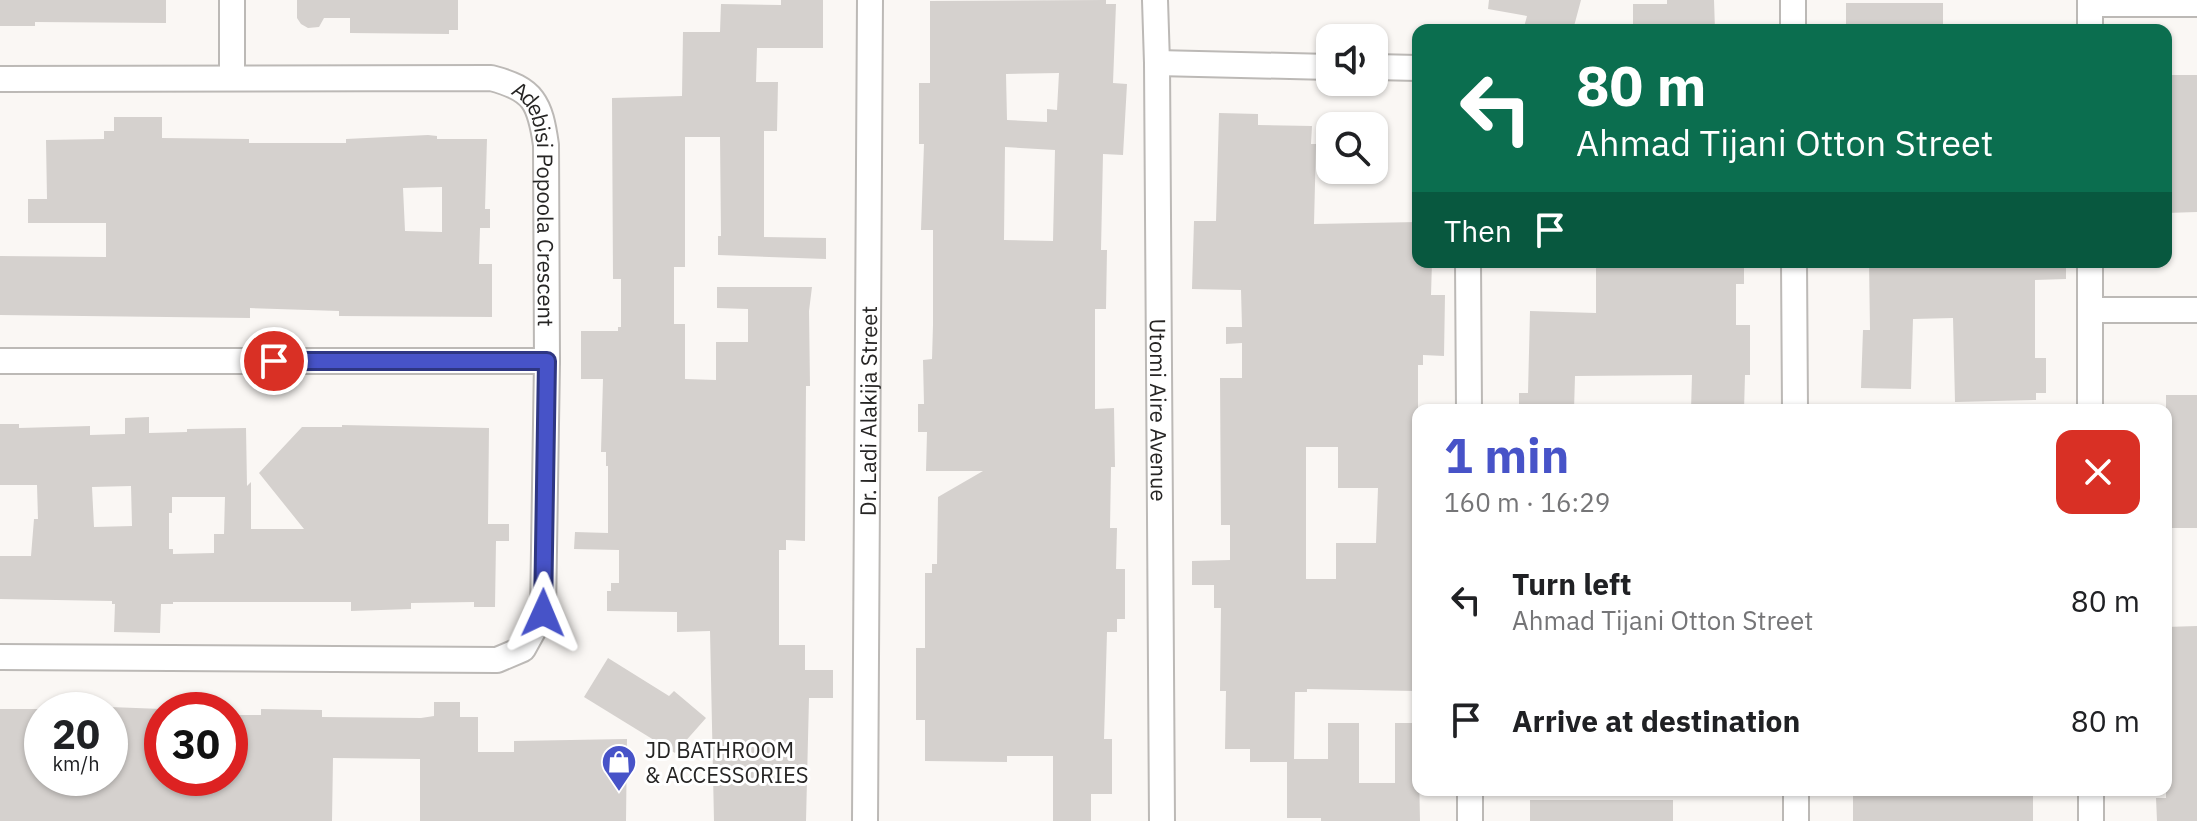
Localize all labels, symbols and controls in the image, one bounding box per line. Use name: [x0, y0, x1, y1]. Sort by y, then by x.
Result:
map controls: [1316, 24, 1388, 184]
button: sound: [1316, 24, 1388, 96]
text: 80 m: [1576, 49, 1706, 121]
icon: left: [1444, 56, 1548, 160]
street label: Adebisi Popoola Crescent: [507, 74, 561, 327]
button: search: [1316, 112, 1388, 184]
text: Ahmad Tijani Otton Street: [1576, 119, 1993, 166]
icon: arrive: [1528, 208, 1572, 252]
text: Then: [1444, 211, 1512, 250]
street label: Dr. Ladi Alakija Street: [852, 306, 883, 516]
street label: Utomi Aire Avenue: [1144, 318, 1174, 502]
pin: [240, 327, 308, 395]
icon: arrive: [252, 339, 296, 383]
text: 1 min: [1444, 424, 1569, 486]
button: close: [2056, 430, 2140, 514]
text: 160 m · 16:29: [1444, 485, 1610, 519]
text: Turn left: [1512, 564, 1631, 603]
position arrow: [501, 571, 585, 655]
icon: left: [1444, 578, 1488, 622]
text: 80 m: [2071, 581, 2140, 620]
text: Ahmad Tijani Otton Street: [1512, 603, 1814, 637]
speed limit sign: 30: [144, 692, 248, 796]
icon: arrive: [1444, 698, 1488, 742]
text: Arrive at destination: [1512, 701, 1800, 740]
text: 80 m: [2071, 701, 2140, 740]
text: 20: [52, 708, 100, 760]
place label: JD BATHROOM & ACCESSORIES: [645, 735, 809, 789]
shop icon: JD BATHROOM & ACCESSORIES: [600, 743, 638, 793]
text: km/h: [52, 750, 100, 777]

